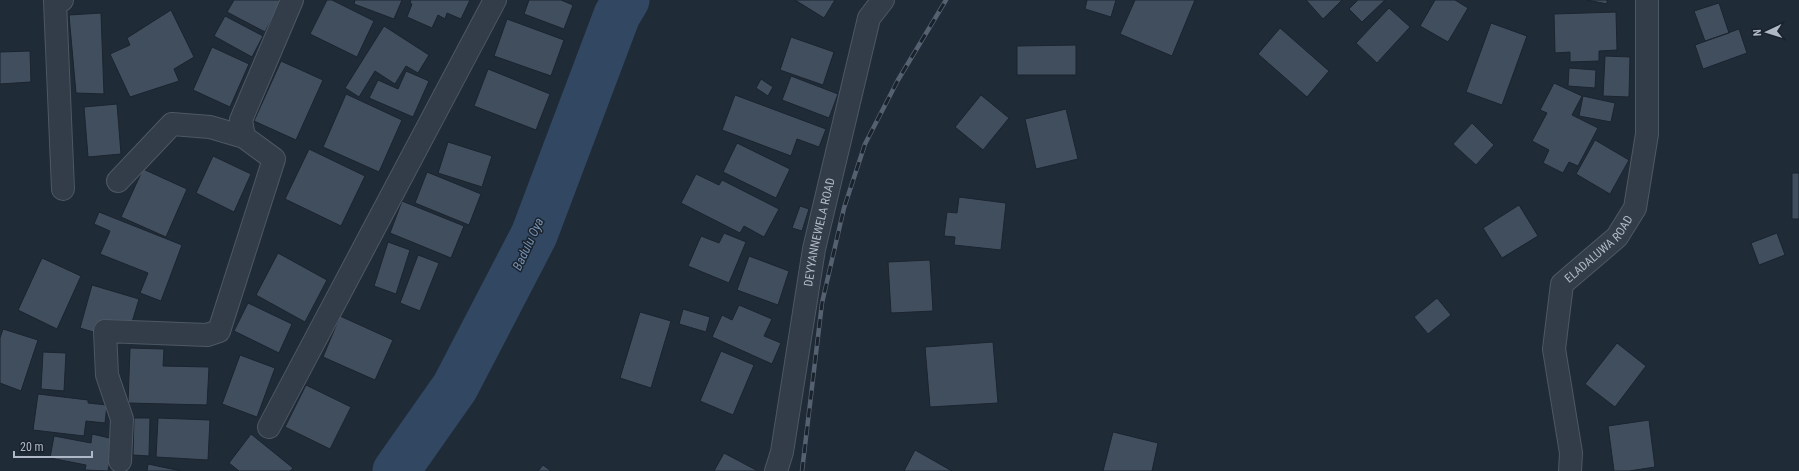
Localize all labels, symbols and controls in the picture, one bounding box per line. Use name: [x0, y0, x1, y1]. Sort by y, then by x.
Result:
north arrow: [1747, 12, 1787, 52]
text: N: [1751, 29, 1764, 36]
street label: DEYYANNEWELA ROAD: [801, 176, 838, 287]
street label: ELADALUWA ROAD: [1562, 213, 1636, 285]
water label: Badulu Oya: [509, 215, 547, 273]
scale bar: [14, 433, 92, 459]
text: 20 m: [20, 440, 44, 454]

